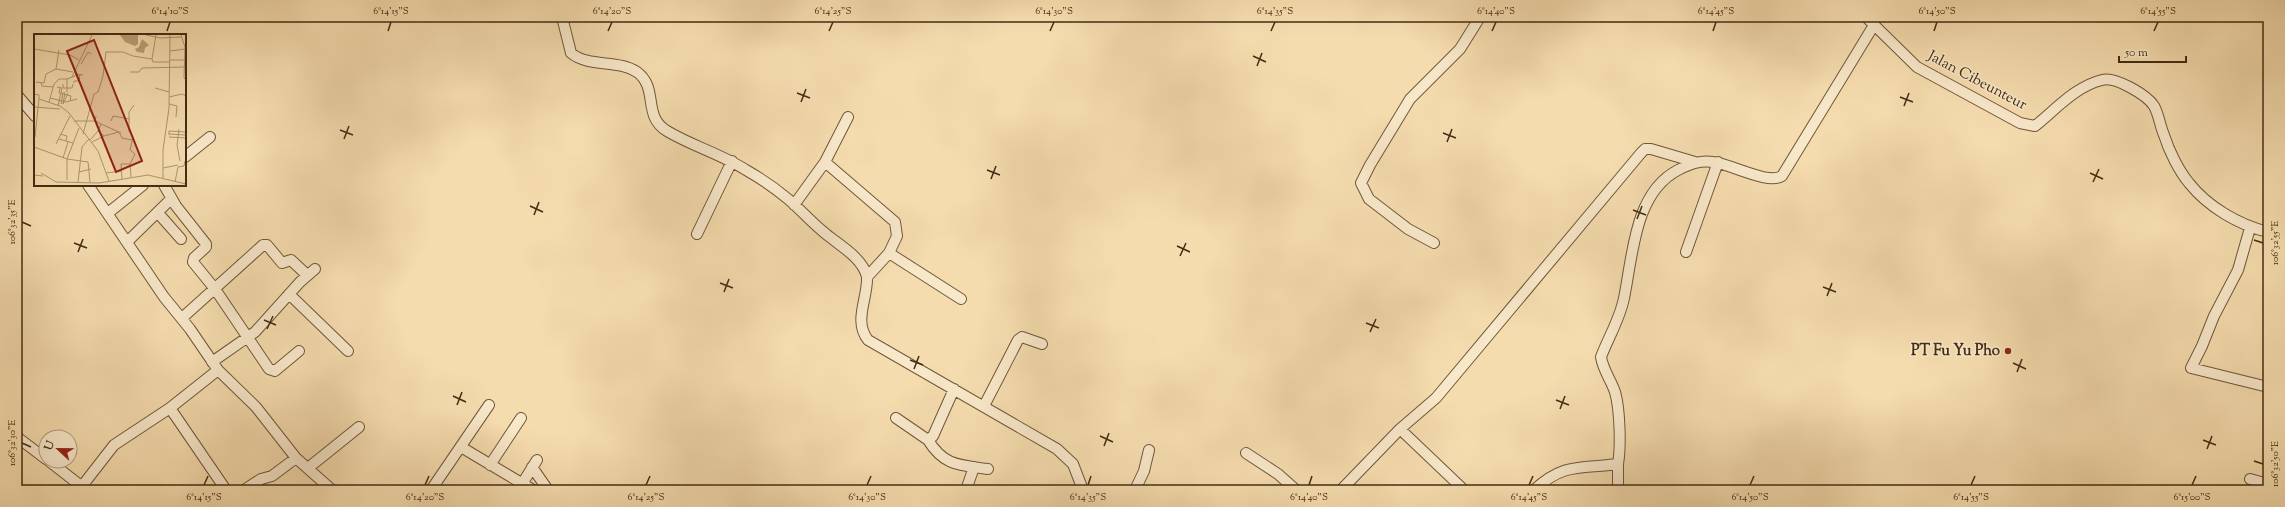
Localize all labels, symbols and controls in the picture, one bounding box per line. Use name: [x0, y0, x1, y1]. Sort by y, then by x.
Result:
text: 6°14'10"S: [151, 4, 189, 19]
text: 6°14'15"S: [373, 4, 409, 19]
text: 6°14'20"S: [593, 4, 631, 19]
text: 6°14'25"S: [815, 4, 851, 19]
text: 6°14'30"S: [1035, 4, 1073, 19]
text: 6°14'35"S: [1257, 4, 1293, 19]
text: 6°14'40"S: [1477, 4, 1515, 19]
text: 6°14'45"S: [1698, 4, 1734, 19]
text: 6°14'50"S: [1918, 4, 1956, 19]
text: 6°14'55"S: [2140, 4, 2176, 19]
inset map: [34, 34, 186, 186]
scale bar: [2119, 38, 2186, 64]
text: 50 m: [2124, 44, 2148, 62]
street label: Jalan Cibeunteur: [1923, 46, 2031, 116]
text: 106°32'35"E: [5, 199, 20, 245]
text: 106°32'55"E: [2268, 221, 2283, 265]
place label: PT Fu Yu Pho: [1911, 341, 2000, 362]
marker: PT Fu Yu Pho: [2003, 346, 2013, 356]
text: 106°32'30"E: [5, 420, 20, 466]
north arrow: [38, 429, 78, 469]
text: U: [40, 438, 59, 454]
text: 106°32'50"E: [2268, 441, 2283, 487]
text: 6°14'15"S: [186, 490, 222, 505]
text: 6°14'20"S: [406, 490, 444, 505]
text: 6°14'25"S: [628, 490, 664, 505]
text: 6°14'30"S: [848, 490, 886, 505]
text: 6°14'35"S: [1070, 490, 1106, 505]
text: 6°14'40"S: [1290, 490, 1328, 505]
text: 6°14'45"S: [1511, 490, 1547, 505]
text: 6°14'50"S: [1731, 490, 1769, 505]
text: 6°14'55"S: [1953, 490, 1989, 505]
text: 6°15'00"S: [2174, 490, 2211, 505]

